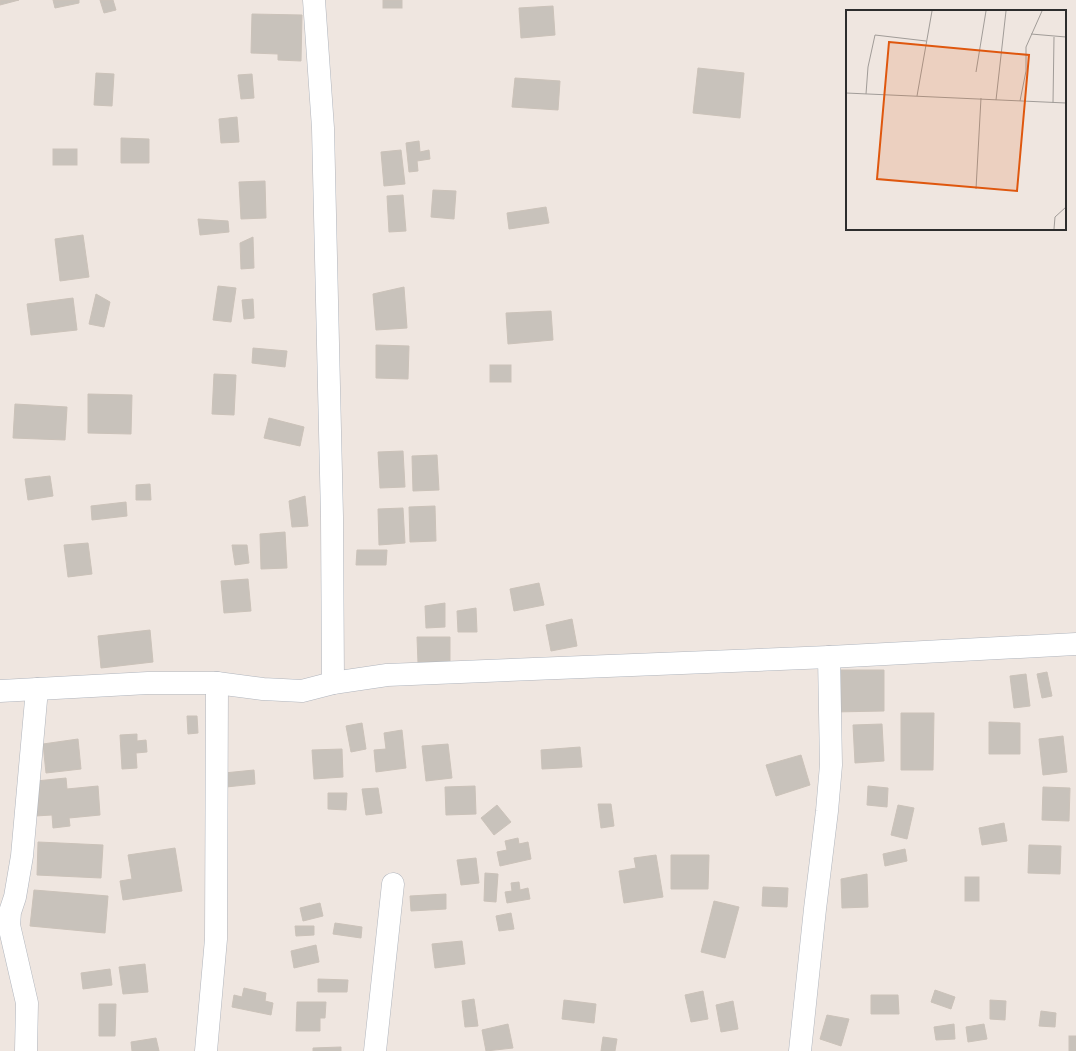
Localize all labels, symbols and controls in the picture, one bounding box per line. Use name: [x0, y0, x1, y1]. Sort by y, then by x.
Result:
inset map: [846, 10, 1066, 230]

